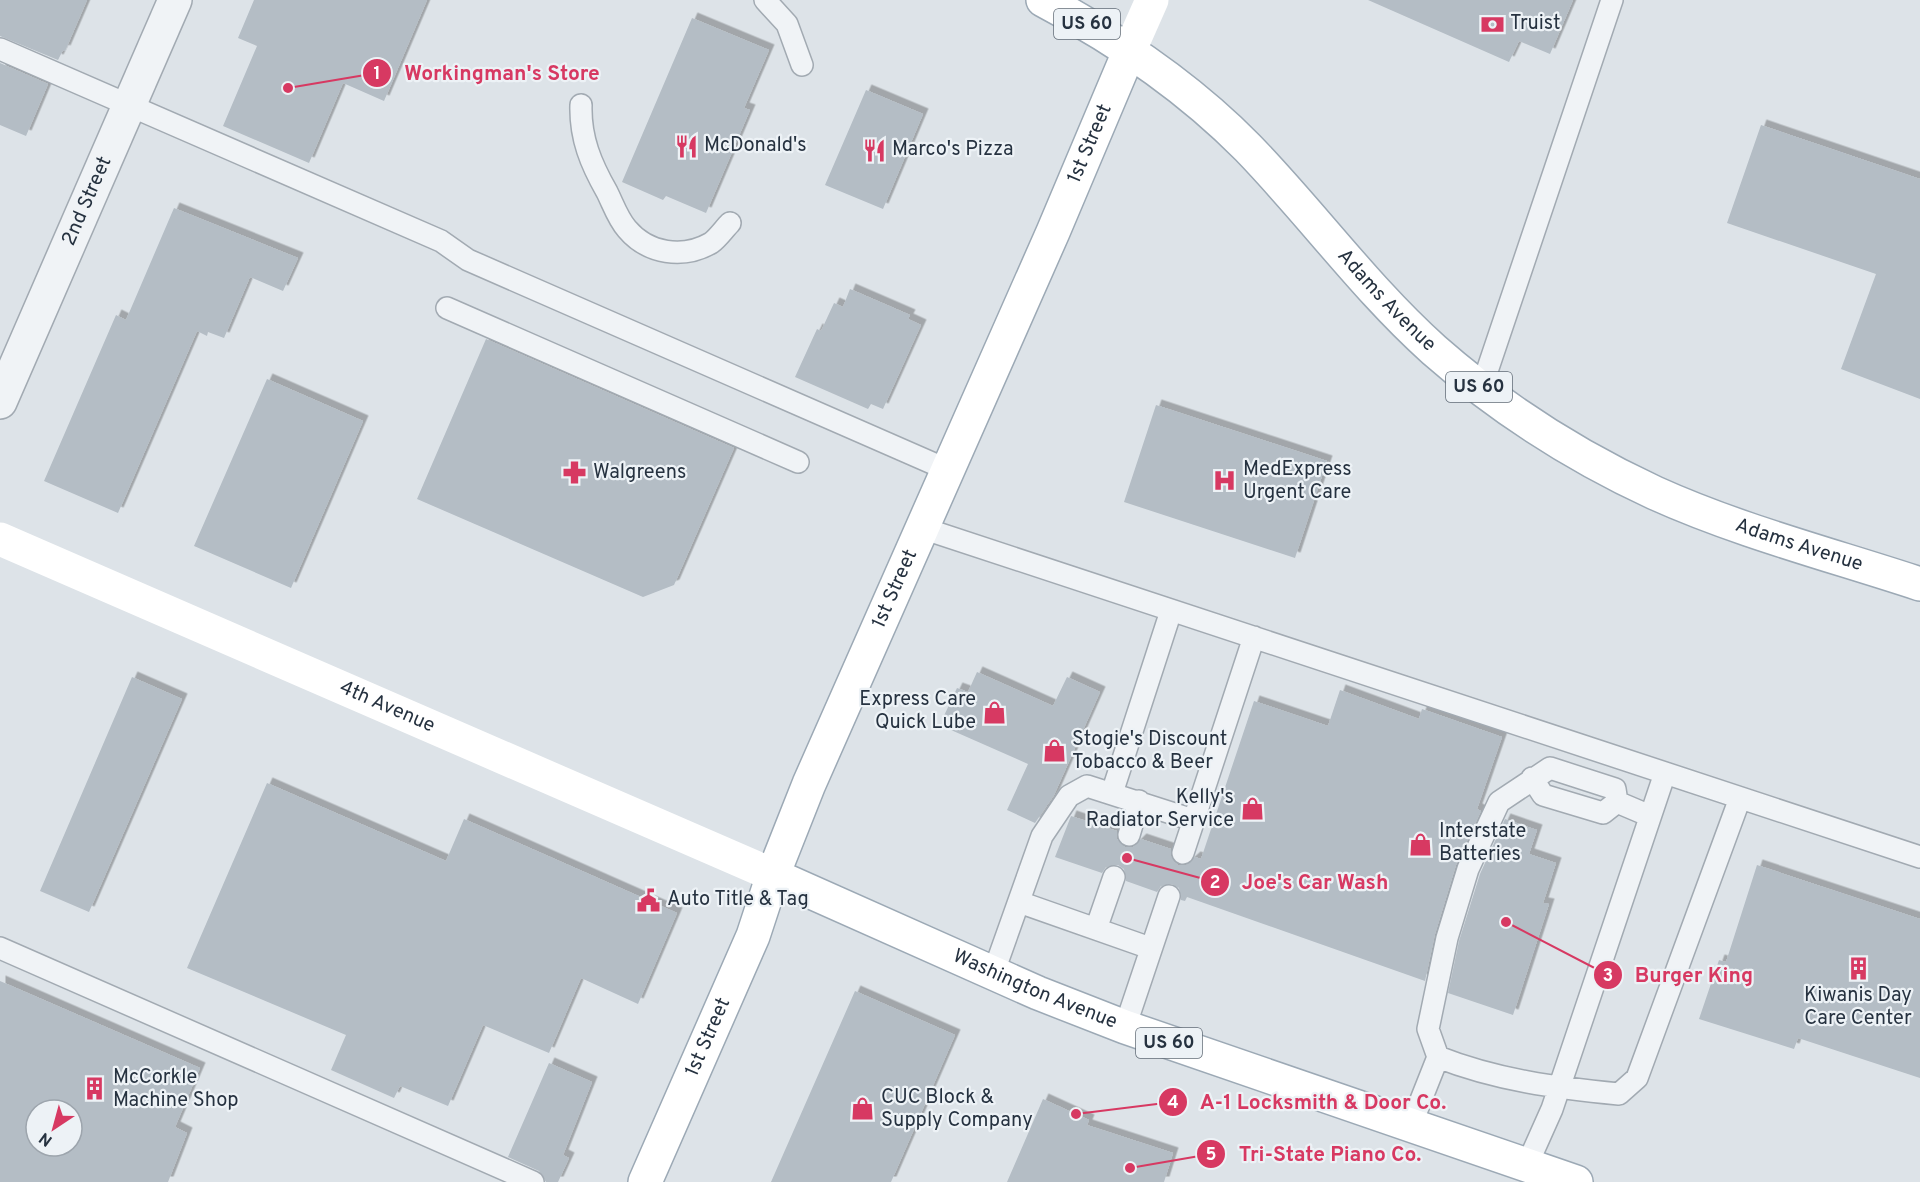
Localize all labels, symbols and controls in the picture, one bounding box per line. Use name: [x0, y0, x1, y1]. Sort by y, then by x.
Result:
road number: US 60: [1054, 9, 1120, 39]
bank icon: Truist: [1479, 11, 1505, 37]
place label: Truist: [1510, 11, 1561, 37]
callout: Workingman's Store: [362, 54, 611, 93]
text: Workingman's Store: [404, 61, 600, 88]
text: 1: [373, 63, 381, 86]
street label: 1st Street: [1062, 100, 1118, 187]
restaurant icon: McDonald's: [673, 133, 699, 159]
place label: McDonald's: [704, 133, 807, 159]
restaurant icon: Marco's Pizza: [861, 137, 887, 163]
place label: Marco's Pizza: [892, 137, 1014, 163]
street label: 2nd Street: [57, 153, 118, 250]
street label: Adams Avenue: [1331, 244, 1441, 358]
road number: US 60: [1446, 372, 1512, 402]
place label: MedExpress Urgent Care: [1243, 457, 1352, 506]
pharmacy icon: Walgreens: [562, 460, 588, 486]
place label: Walgreens: [593, 460, 686, 486]
hospital icon: MedExpress Urgent Care: [1212, 468, 1238, 494]
street label: Adams Avenue: [1732, 513, 1866, 578]
street label: 1st Street: [866, 545, 924, 632]
street label: 4th Avenue: [335, 675, 439, 739]
place label: Express Care Quick Lube: [859, 687, 976, 736]
shop icon: Express Care Quick Lube: [981, 699, 1007, 725]
place label: Stogie's Discount Tobacco & Beer: [1072, 727, 1227, 776]
shop icon: Stogie's Discount Tobacco & Beer: [1041, 738, 1067, 764]
place label: Kelly's Radiator Service: [1086, 785, 1234, 834]
shop icon: Kelly's Radiator Service: [1239, 796, 1265, 822]
place label: Interstate Batteries: [1439, 819, 1526, 868]
shop icon: Interstate Batteries: [1408, 831, 1434, 857]
callout: Joe's Car Wash: [1200, 862, 1401, 901]
text: Joe's Car Wash: [1242, 870, 1388, 897]
text: 2: [1209, 872, 1221, 895]
public building icon: Auto Title & Tag: [636, 887, 662, 913]
place label: Auto Title & Tag: [667, 887, 809, 913]
street label: Washington Avenue: [949, 944, 1121, 1036]
callout: Burger King: [1593, 955, 1765, 994]
building icon: Kiwanis Day Care Center: [1845, 956, 1871, 982]
text: Burger King: [1635, 963, 1753, 990]
text: 3: [1603, 965, 1613, 988]
place label: Kiwanis Day Care Center: [1804, 983, 1912, 1032]
street label: 1st Street: [680, 994, 737, 1081]
road number: US 60: [1136, 1028, 1202, 1058]
place label: McCorkle Machine Shop: [113, 1065, 239, 1114]
building icon: McCorkle Machine Shop: [82, 1076, 108, 1102]
callout: A-1 Locksmith & Door Co.: [1158, 1082, 1458, 1121]
place label: CUC Block & Supply Company: [881, 1085, 1033, 1134]
text: A-1 Locksmith & Door Co.: [1200, 1090, 1446, 1117]
text: 4: [1167, 1092, 1179, 1115]
shop icon: CUC Block & Supply Company: [850, 1096, 876, 1122]
north arrow: [24, 1098, 84, 1158]
text: N: [36, 1127, 57, 1150]
callout: Tri-State Piano Co.: [1196, 1134, 1433, 1173]
text: Tri-State Piano Co.: [1239, 1142, 1421, 1169]
text: 5: [1206, 1144, 1217, 1167]

